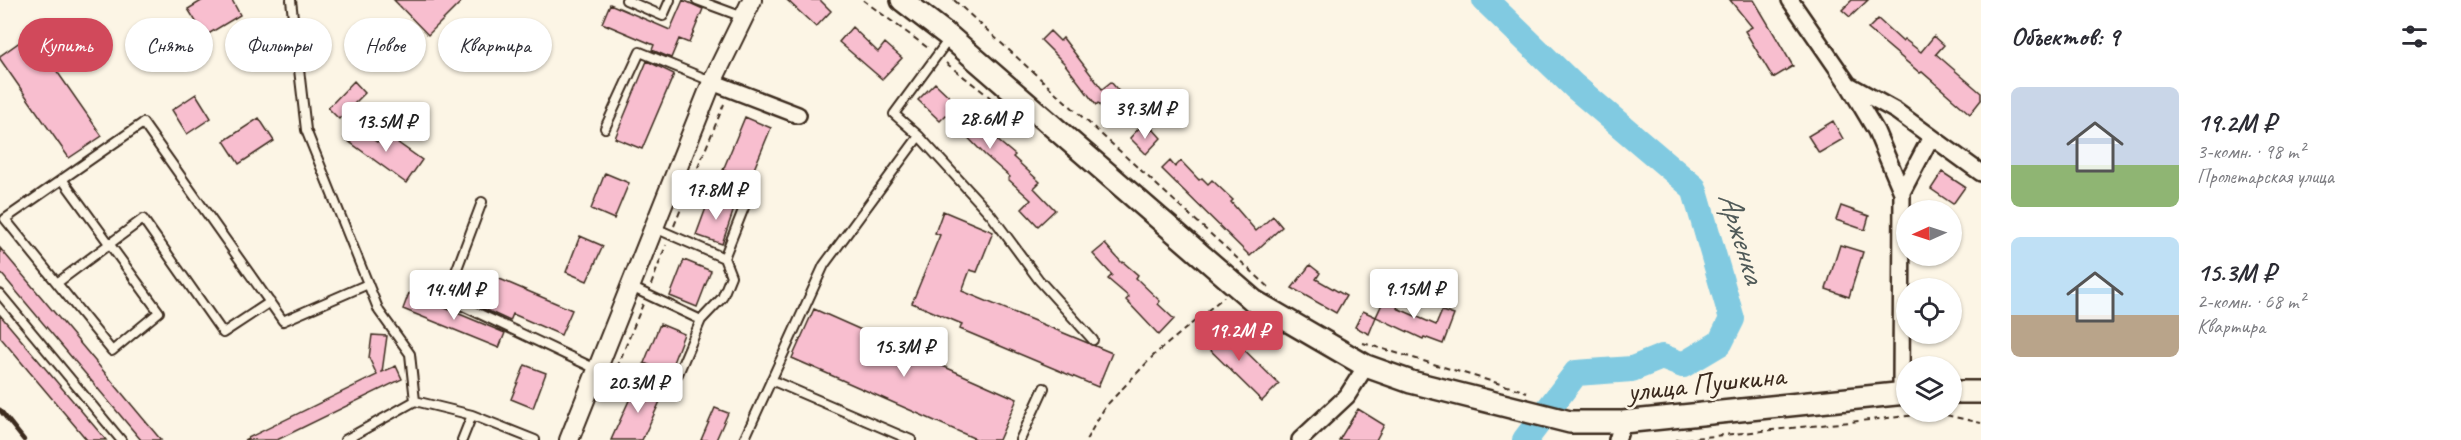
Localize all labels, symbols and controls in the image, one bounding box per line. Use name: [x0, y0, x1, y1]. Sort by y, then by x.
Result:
chip: Купить: [18, 18, 113, 72]
chip: Снять: [125, 18, 213, 72]
chip: Фильтры: [225, 18, 332, 72]
chip: Новое: [344, 18, 426, 72]
chip: Квартира: [438, 18, 552, 72]
text: Объектов: 9: [2011, 20, 2119, 53]
icon: filters: [2398, 20, 2431, 53]
pin: 39.3M ₽: [1090, 89, 1200, 140]
text: 39.3M ₽: [1115, 96, 1175, 121]
pin: 28.6M ₽: [935, 99, 1045, 150]
pin: 13.5M ₽: [331, 102, 441, 153]
text: 28.6M ₽: [959, 106, 1021, 131]
text: 19.2M ₽: [2197, 106, 2276, 139]
text: 13.5M ₽: [356, 109, 416, 134]
icon: home: [2059, 111, 2131, 183]
text: 3-комн. · 98 m²: [2197, 139, 2305, 164]
text: Пролетарская улица: [2197, 164, 2334, 189]
pin: 17.8M ₽: [661, 170, 771, 221]
text: 17.8M ₽: [686, 177, 746, 202]
water label: Арженка: [1709, 187, 1776, 290]
north arrow: [1896, 200, 1962, 266]
map controls: [1896, 200, 1962, 422]
text: 15.3M ₽: [2197, 256, 2276, 289]
icon: home: [2059, 261, 2131, 333]
pin: 9.15M ₽: [1359, 269, 1469, 320]
pin: 14.4M ₽: [399, 270, 509, 321]
text: 9.15M ₽: [1384, 276, 1444, 301]
text: 14.4M ₽: [424, 277, 484, 302]
button: locate: [1896, 278, 1962, 344]
text: 2-комн. · 68 m²: [2197, 289, 2305, 314]
pin: 19.2M ₽: [1184, 311, 1294, 362]
text: Квартира: [2197, 314, 2265, 339]
text: 19.2M ₽: [1209, 318, 1269, 343]
pin: 15.3M ₽: [849, 327, 959, 378]
text: 15.3M ₽: [874, 334, 934, 359]
street label: улица Пушкина: [1623, 356, 1789, 410]
button: layers: [1896, 356, 1962, 422]
pin: 20.3M ₽: [583, 363, 693, 414]
text: 20.3M ₽: [608, 370, 668, 395]

